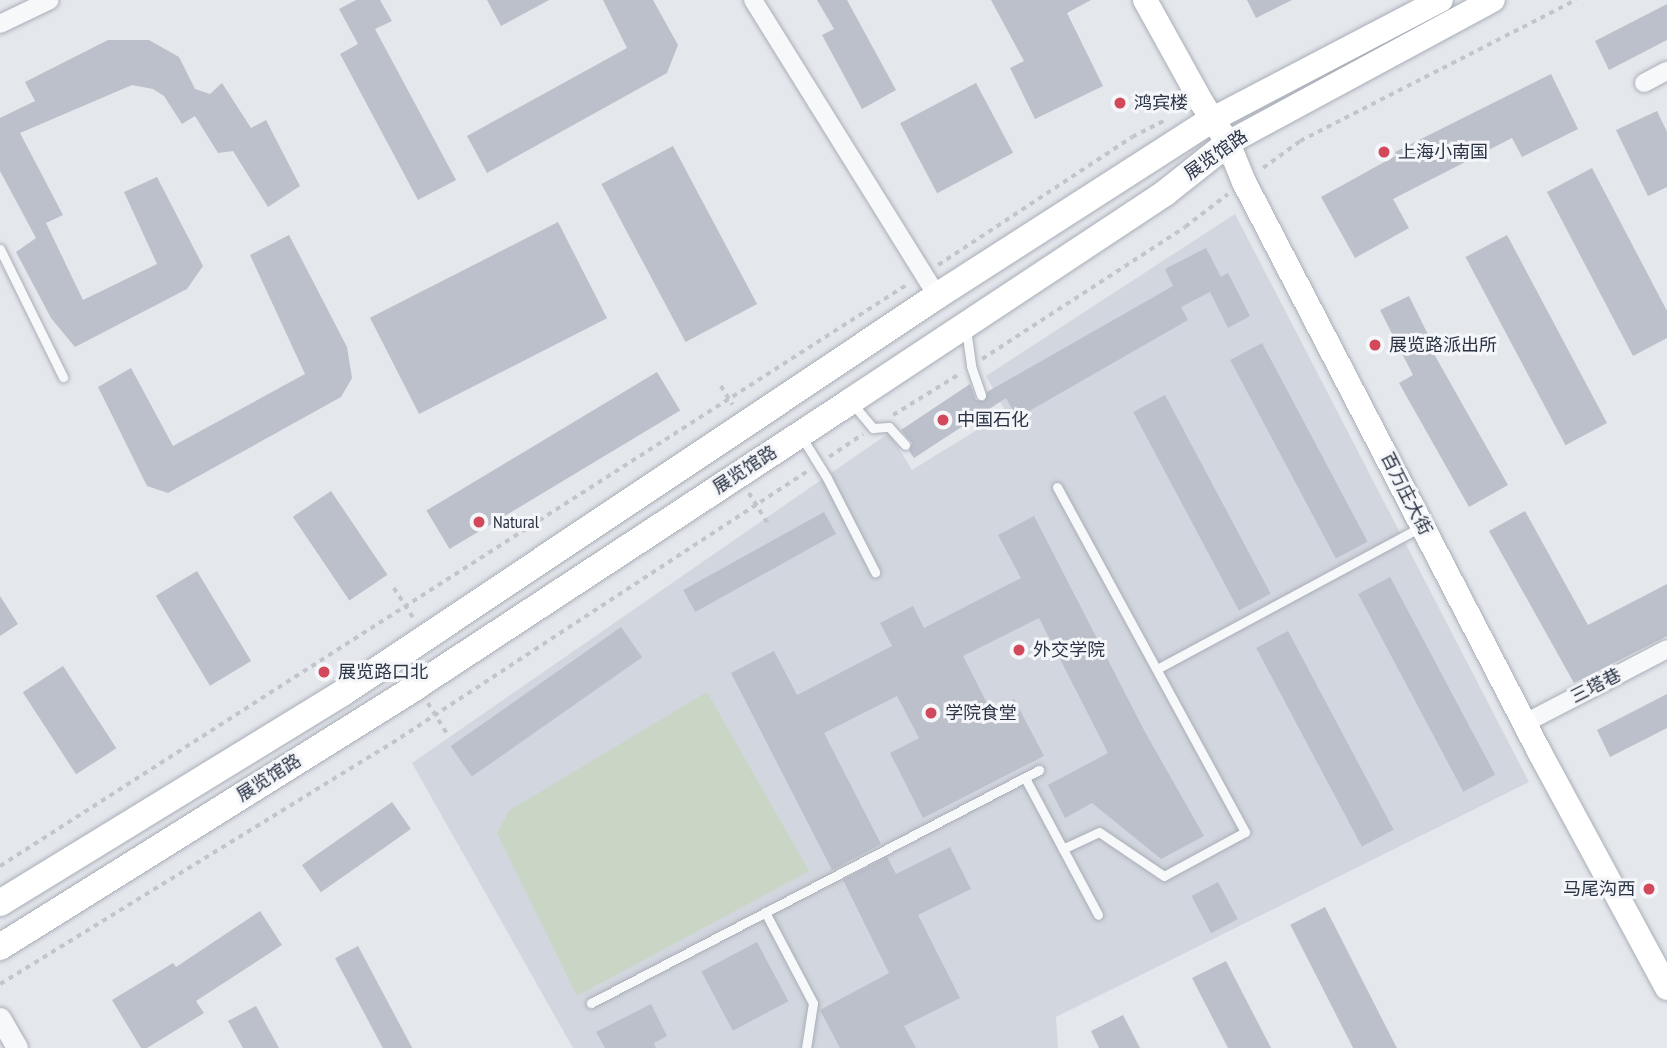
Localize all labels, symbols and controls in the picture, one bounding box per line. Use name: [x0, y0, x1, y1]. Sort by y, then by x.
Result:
place label: 鸿宾楼: [1134, 92, 1188, 114]
marker: 鸿宾楼: [1112, 95, 1128, 111]
street label: 展览馆路: [1180, 126, 1252, 184]
place label: 上海小南国: [1398, 141, 1488, 163]
marker: 上海小南国: [1376, 144, 1392, 160]
place label: 展览路派出所: [1389, 334, 1497, 356]
marker: 展览路派出所: [1367, 337, 1383, 353]
place label: 中国石化: [957, 409, 1029, 431]
marker: 中国石化: [935, 412, 951, 428]
street label: 展览馆路: [709, 441, 781, 499]
street label: 百万庄大街: [1376, 449, 1436, 539]
place label: Natural: [493, 511, 539, 533]
marker: Natural: [471, 514, 487, 530]
place label: 外交学院: [1033, 639, 1105, 661]
marker: 外交学院: [1011, 642, 1027, 658]
place label: 展览路口北: [338, 661, 428, 683]
marker: 展览路口北: [316, 664, 332, 680]
street label: 三塔巷: [1567, 664, 1625, 708]
place label: 学院食堂: [945, 702, 1017, 724]
marker: 学院食堂: [923, 705, 939, 721]
street label: 展览馆路: [233, 750, 305, 806]
place label: 马尾沟西: [1563, 878, 1635, 900]
marker: 马尾沟西: [1641, 881, 1657, 897]

